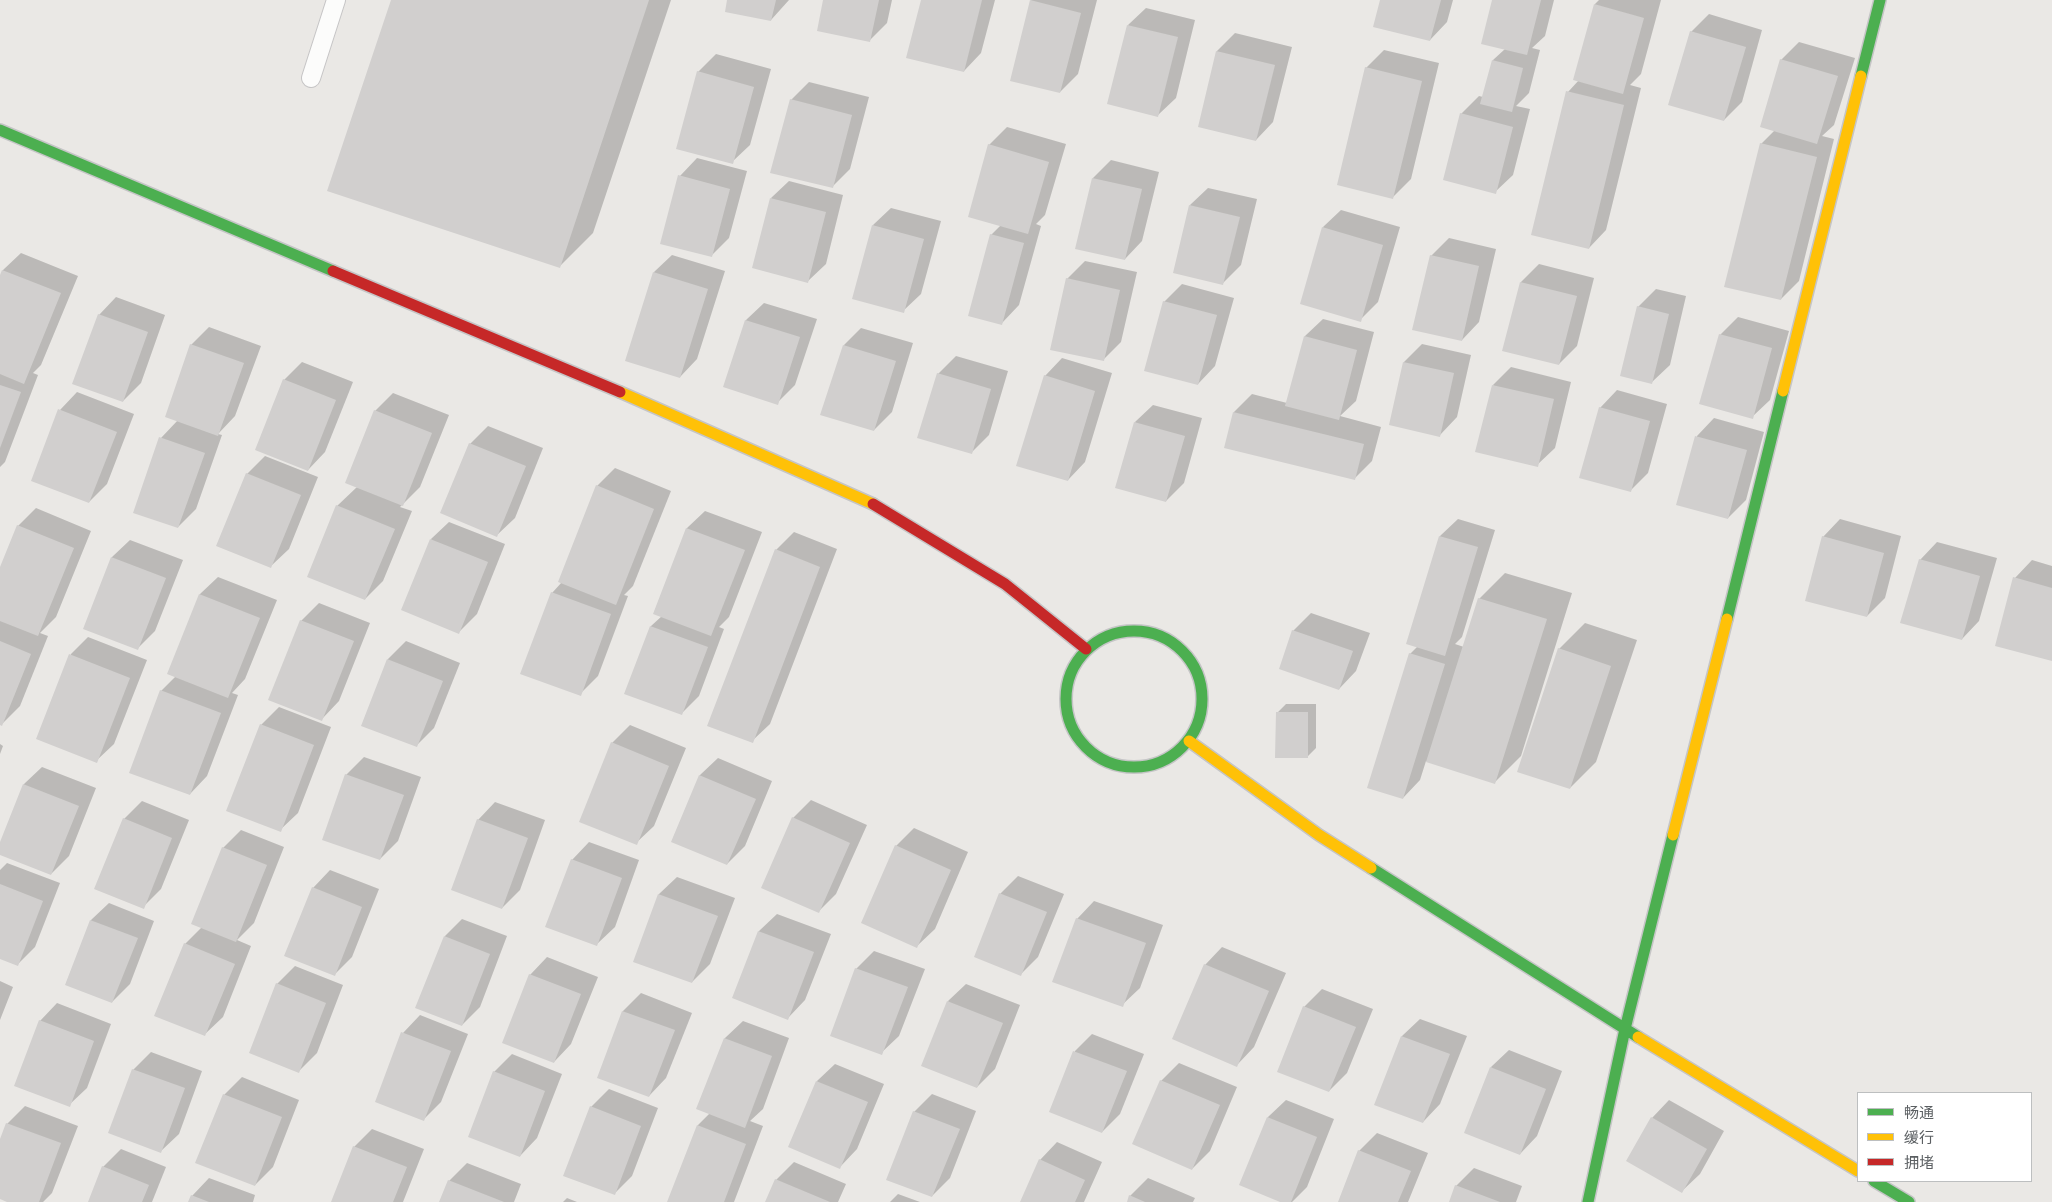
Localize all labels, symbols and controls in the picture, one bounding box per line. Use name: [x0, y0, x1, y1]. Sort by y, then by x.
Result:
legend: [1857, 1092, 2032, 1182]
text: 畅通: [1904, 1104, 1934, 1122]
text: 缓行: [1904, 1129, 1934, 1147]
text: 拥堵: [1904, 1154, 1934, 1172]

